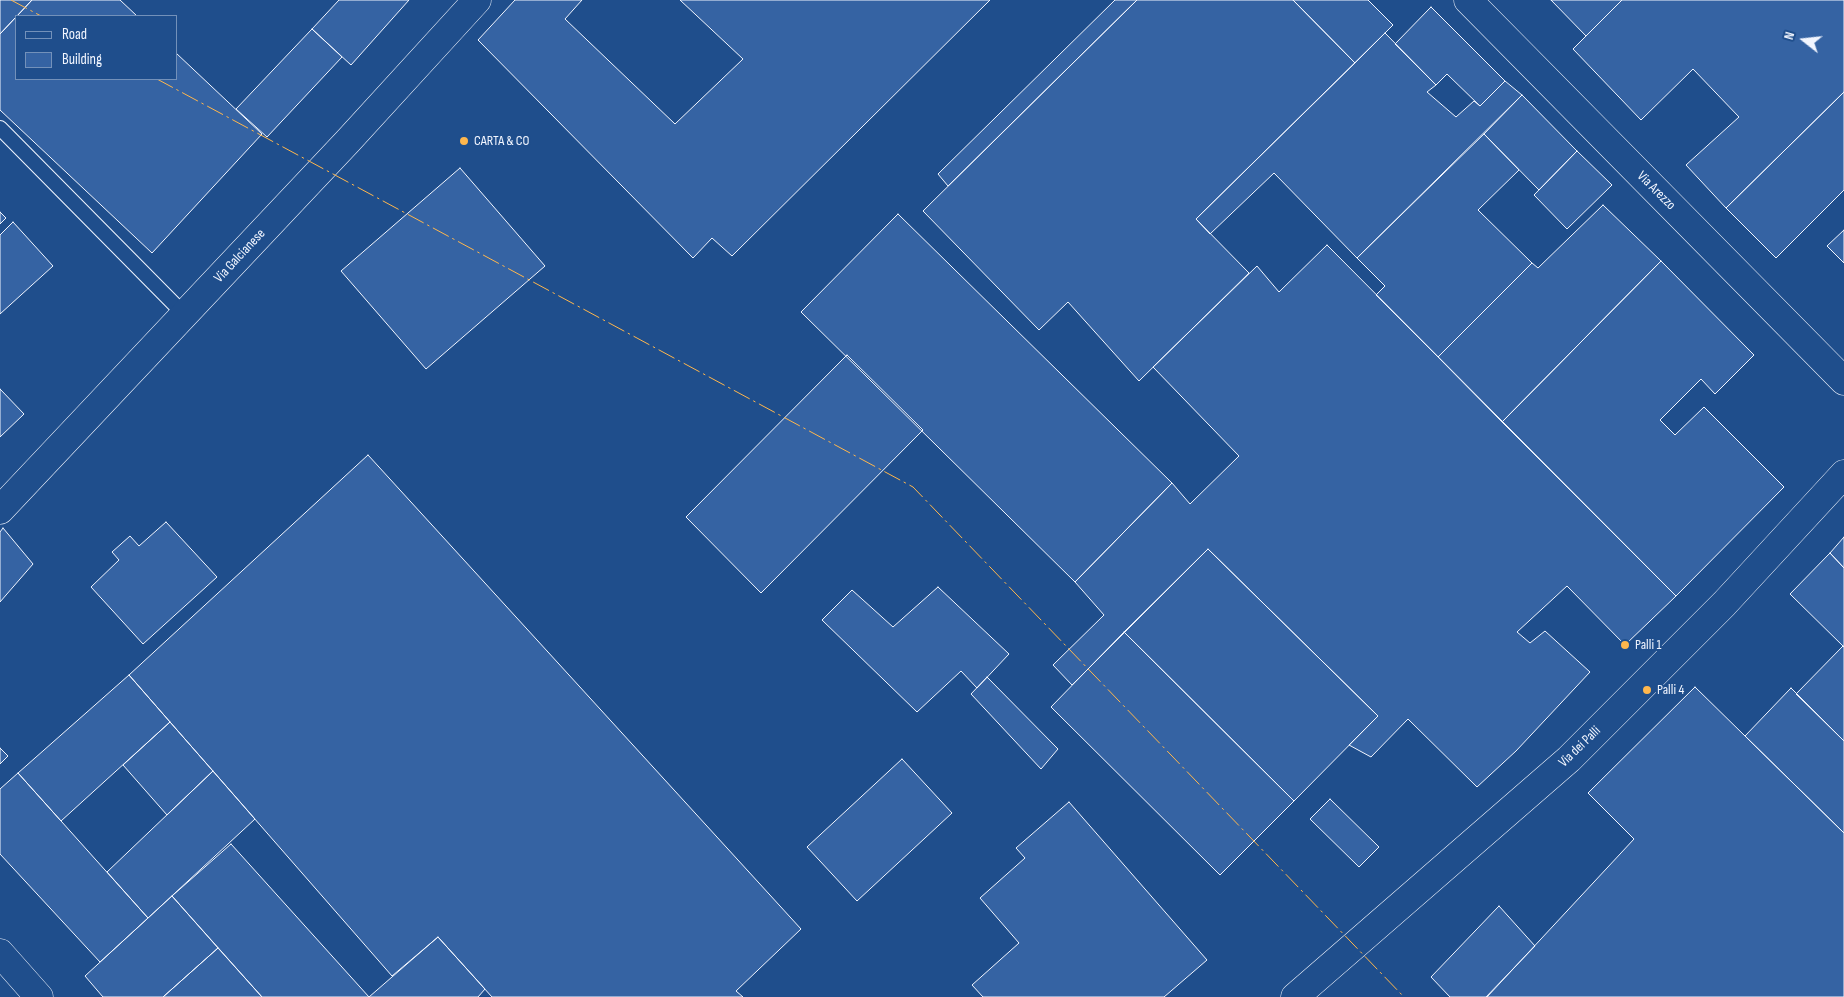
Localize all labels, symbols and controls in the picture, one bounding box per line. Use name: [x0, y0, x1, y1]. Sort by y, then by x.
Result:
legend: [15, 15, 178, 80]
north arrow: [1779, 15, 1829, 65]
text: Road: [62, 25, 87, 44]
text: N: [1780, 30, 1798, 42]
text: Building: [62, 50, 102, 69]
place label: CARTA & CO: [474, 133, 529, 149]
marker: CARTA & CO: [458, 135, 470, 147]
street label: Via Arezzo: [1633, 168, 1679, 214]
street label: Via Galcianese: [211, 226, 269, 286]
place label: Palli 1: [1635, 637, 1661, 653]
marker: Palli 1: [1619, 639, 1631, 651]
place label: Palli 4: [1657, 682, 1684, 698]
marker: Palli 4: [1641, 684, 1653, 696]
street label: Via dei Palli: [1555, 723, 1605, 771]

